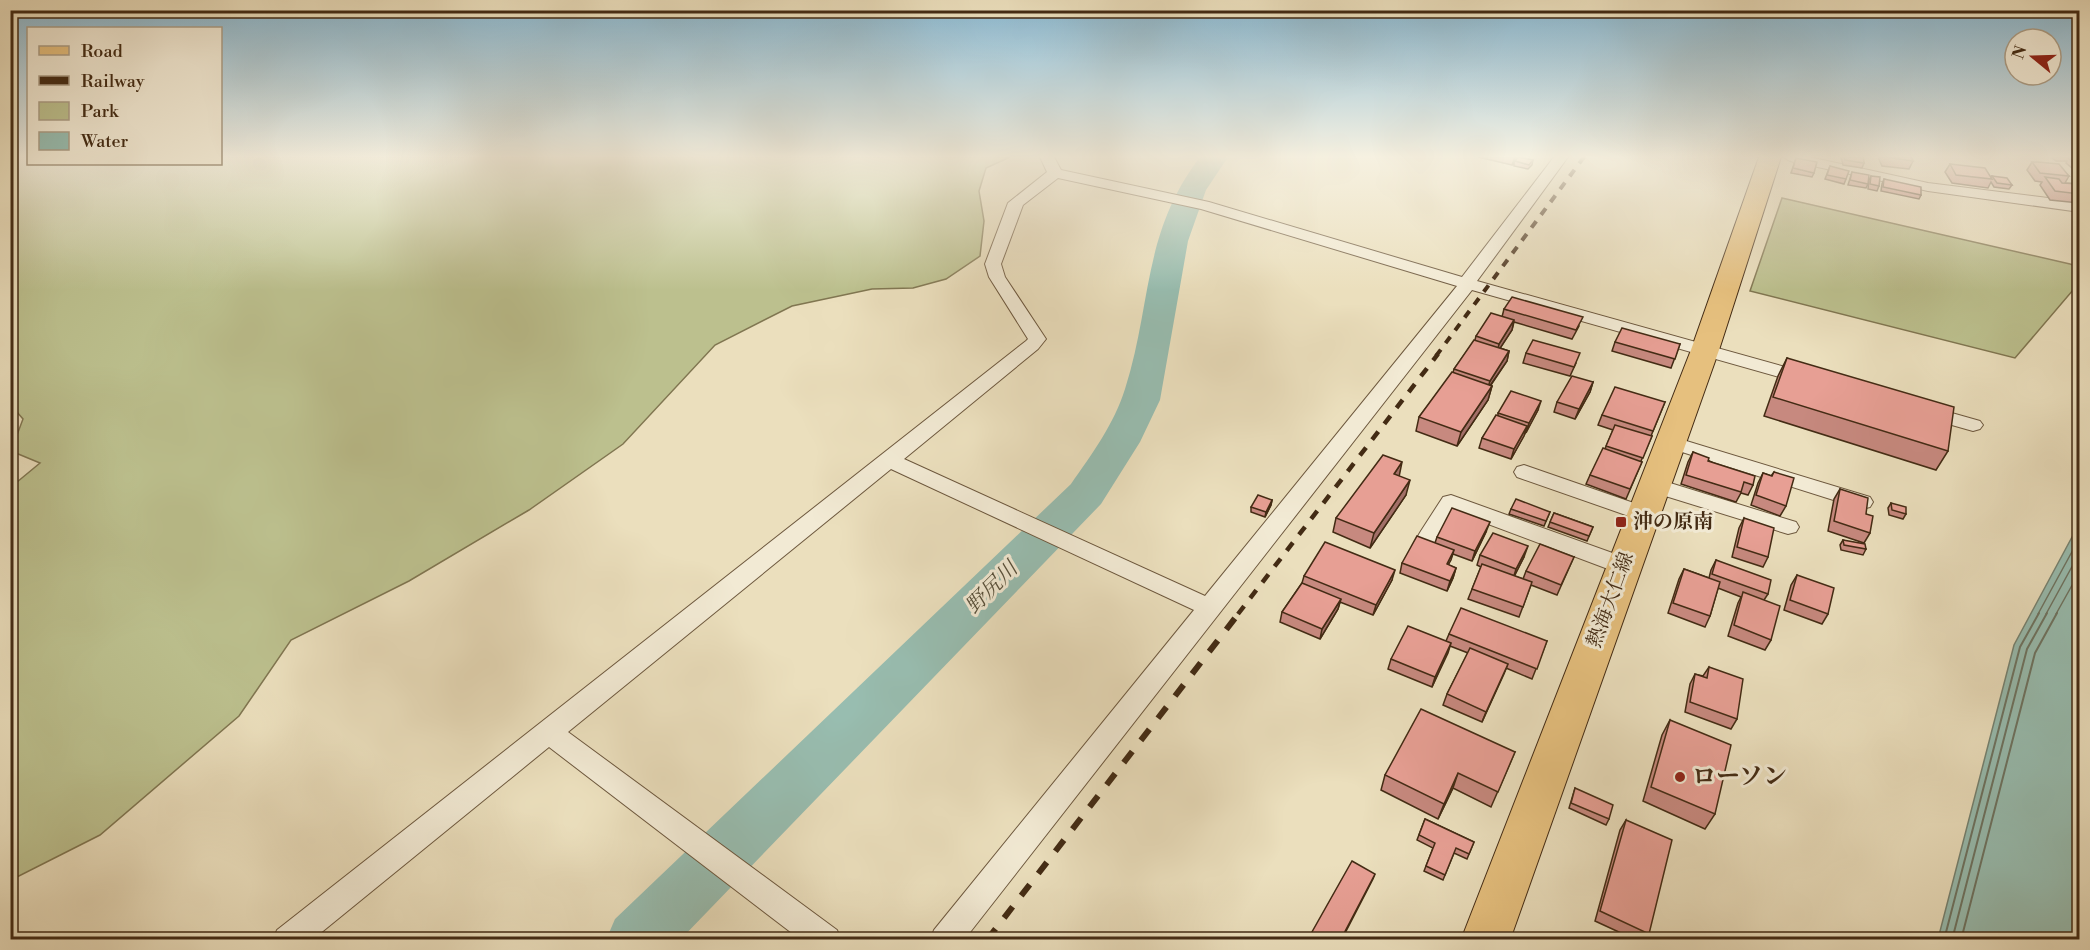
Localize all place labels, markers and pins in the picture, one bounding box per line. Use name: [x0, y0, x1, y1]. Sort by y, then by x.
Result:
place label: 沖の原南: [1633, 510, 1713, 535]
marker: 沖の原南: [1614, 515, 1628, 529]
place label: ローソン: [1692, 762, 1787, 792]
marker: ローソン: [1673, 770, 1687, 784]

